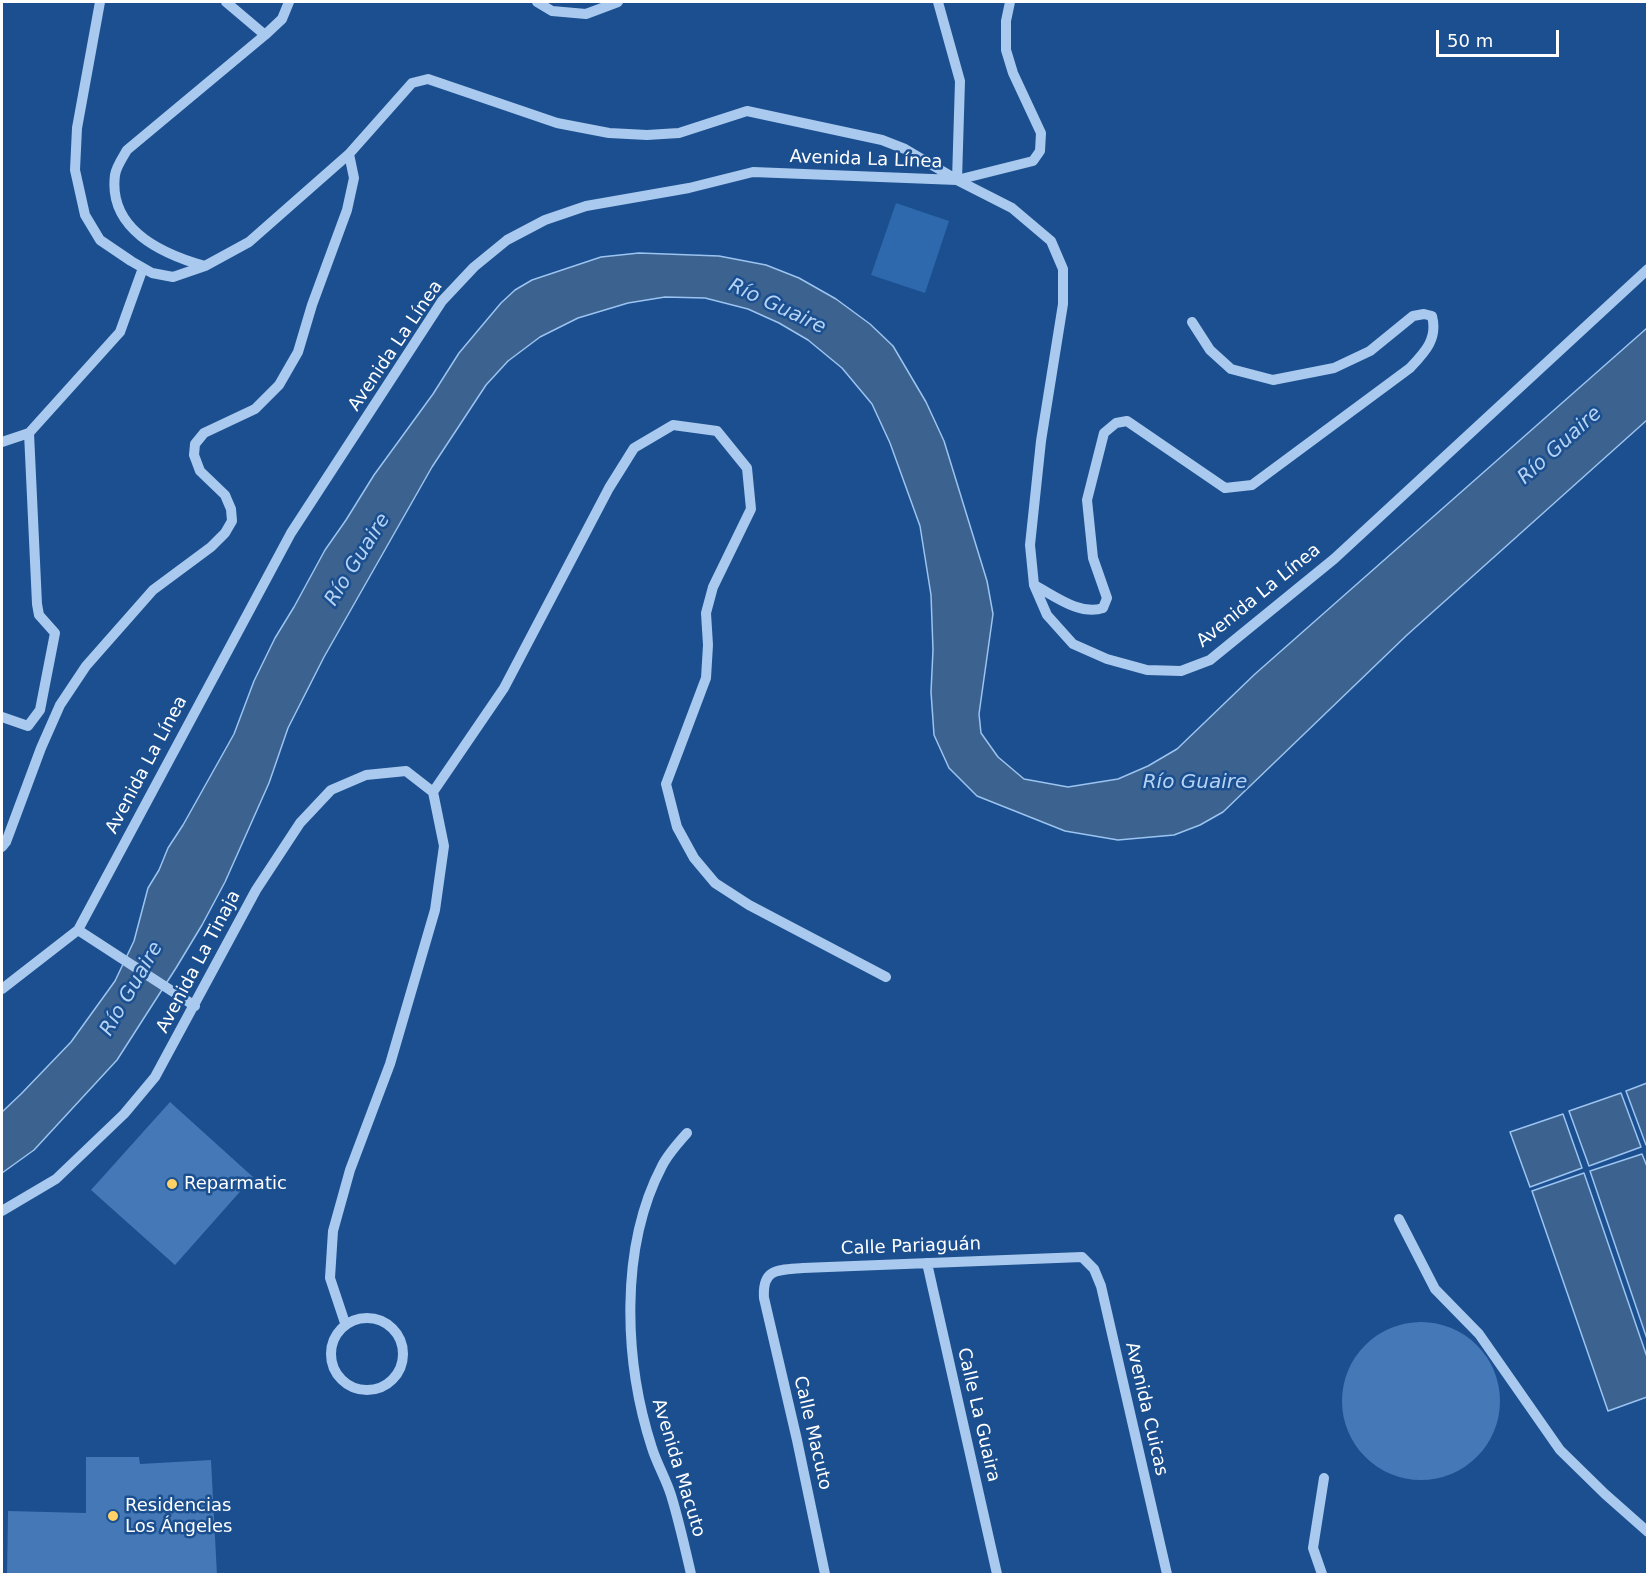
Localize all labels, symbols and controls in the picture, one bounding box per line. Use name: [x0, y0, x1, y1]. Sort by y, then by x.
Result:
scale bar: [1439, 18, 1562, 56]
text: 50 m: [1447, 30, 1493, 51]
street label: Avenida La Línea: [789, 147, 943, 173]
water label: Río Guaire: [725, 274, 829, 340]
street label: Avenida La Línea: [344, 277, 448, 415]
water label: Río Guaire: [1513, 402, 1607, 490]
water label: Río Guaire: [320, 509, 396, 611]
street label: Avenida La Línea: [1193, 539, 1325, 653]
street label: Avenida La Línea: [102, 692, 192, 838]
water label: Río Guaire: [1143, 771, 1247, 795]
street label: Avenida La Tinaja: [152, 887, 246, 1037]
water label: Río Guaire: [95, 938, 169, 1040]
place label: Reparmatic: [184, 1173, 287, 1195]
marker: Reparmatic: [165, 1177, 179, 1191]
street label: Calle Pariaguán: [841, 1234, 981, 1260]
street label: Avenida Cuicas: [1120, 1340, 1172, 1478]
street label: Calle La Guaira: [952, 1346, 1004, 1484]
street label: Calle Macuto: [788, 1374, 836, 1492]
street label: Avenida Macuto: [647, 1396, 709, 1540]
place label: Residencias Los Ángeles: [125, 1495, 232, 1538]
marker: Residencias Los Ángeles: [106, 1509, 120, 1523]

